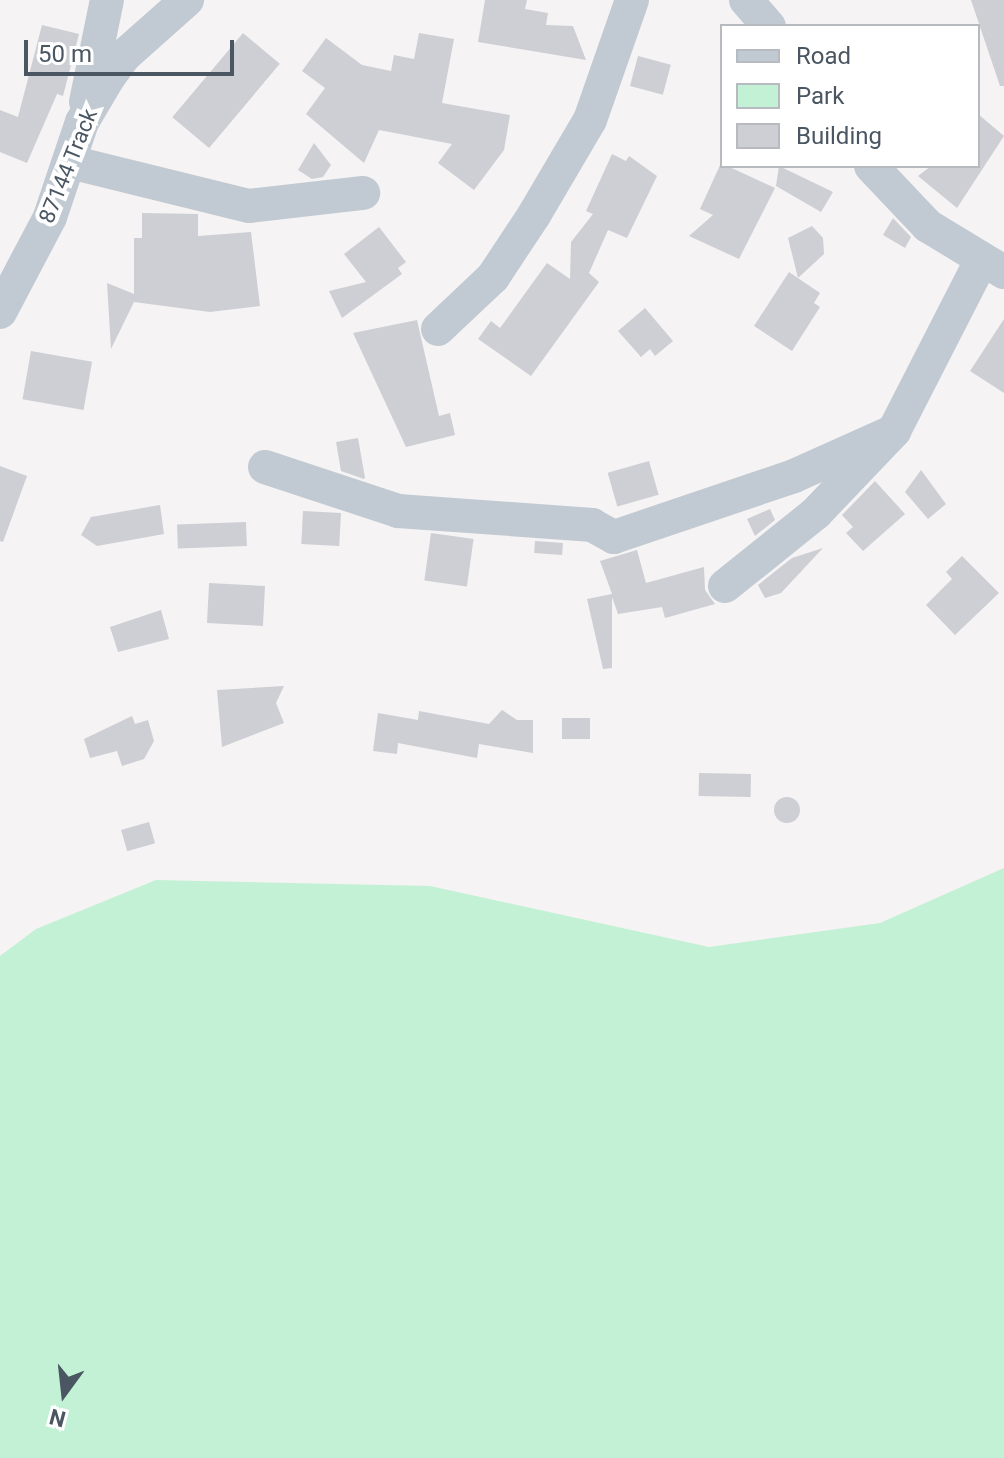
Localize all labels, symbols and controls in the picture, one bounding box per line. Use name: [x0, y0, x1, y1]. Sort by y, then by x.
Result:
scale bar: [28, 24, 238, 74]
legend: [720, 24, 980, 168]
text: 50 m: [38, 40, 92, 68]
text: Road: [796, 42, 851, 70]
text: Park: [796, 82, 844, 110]
street label: 87144 Track: [33, 105, 103, 227]
text: Building: [796, 122, 882, 150]
north arrow: [24, 1354, 104, 1434]
text: N: [47, 1404, 68, 1432]

